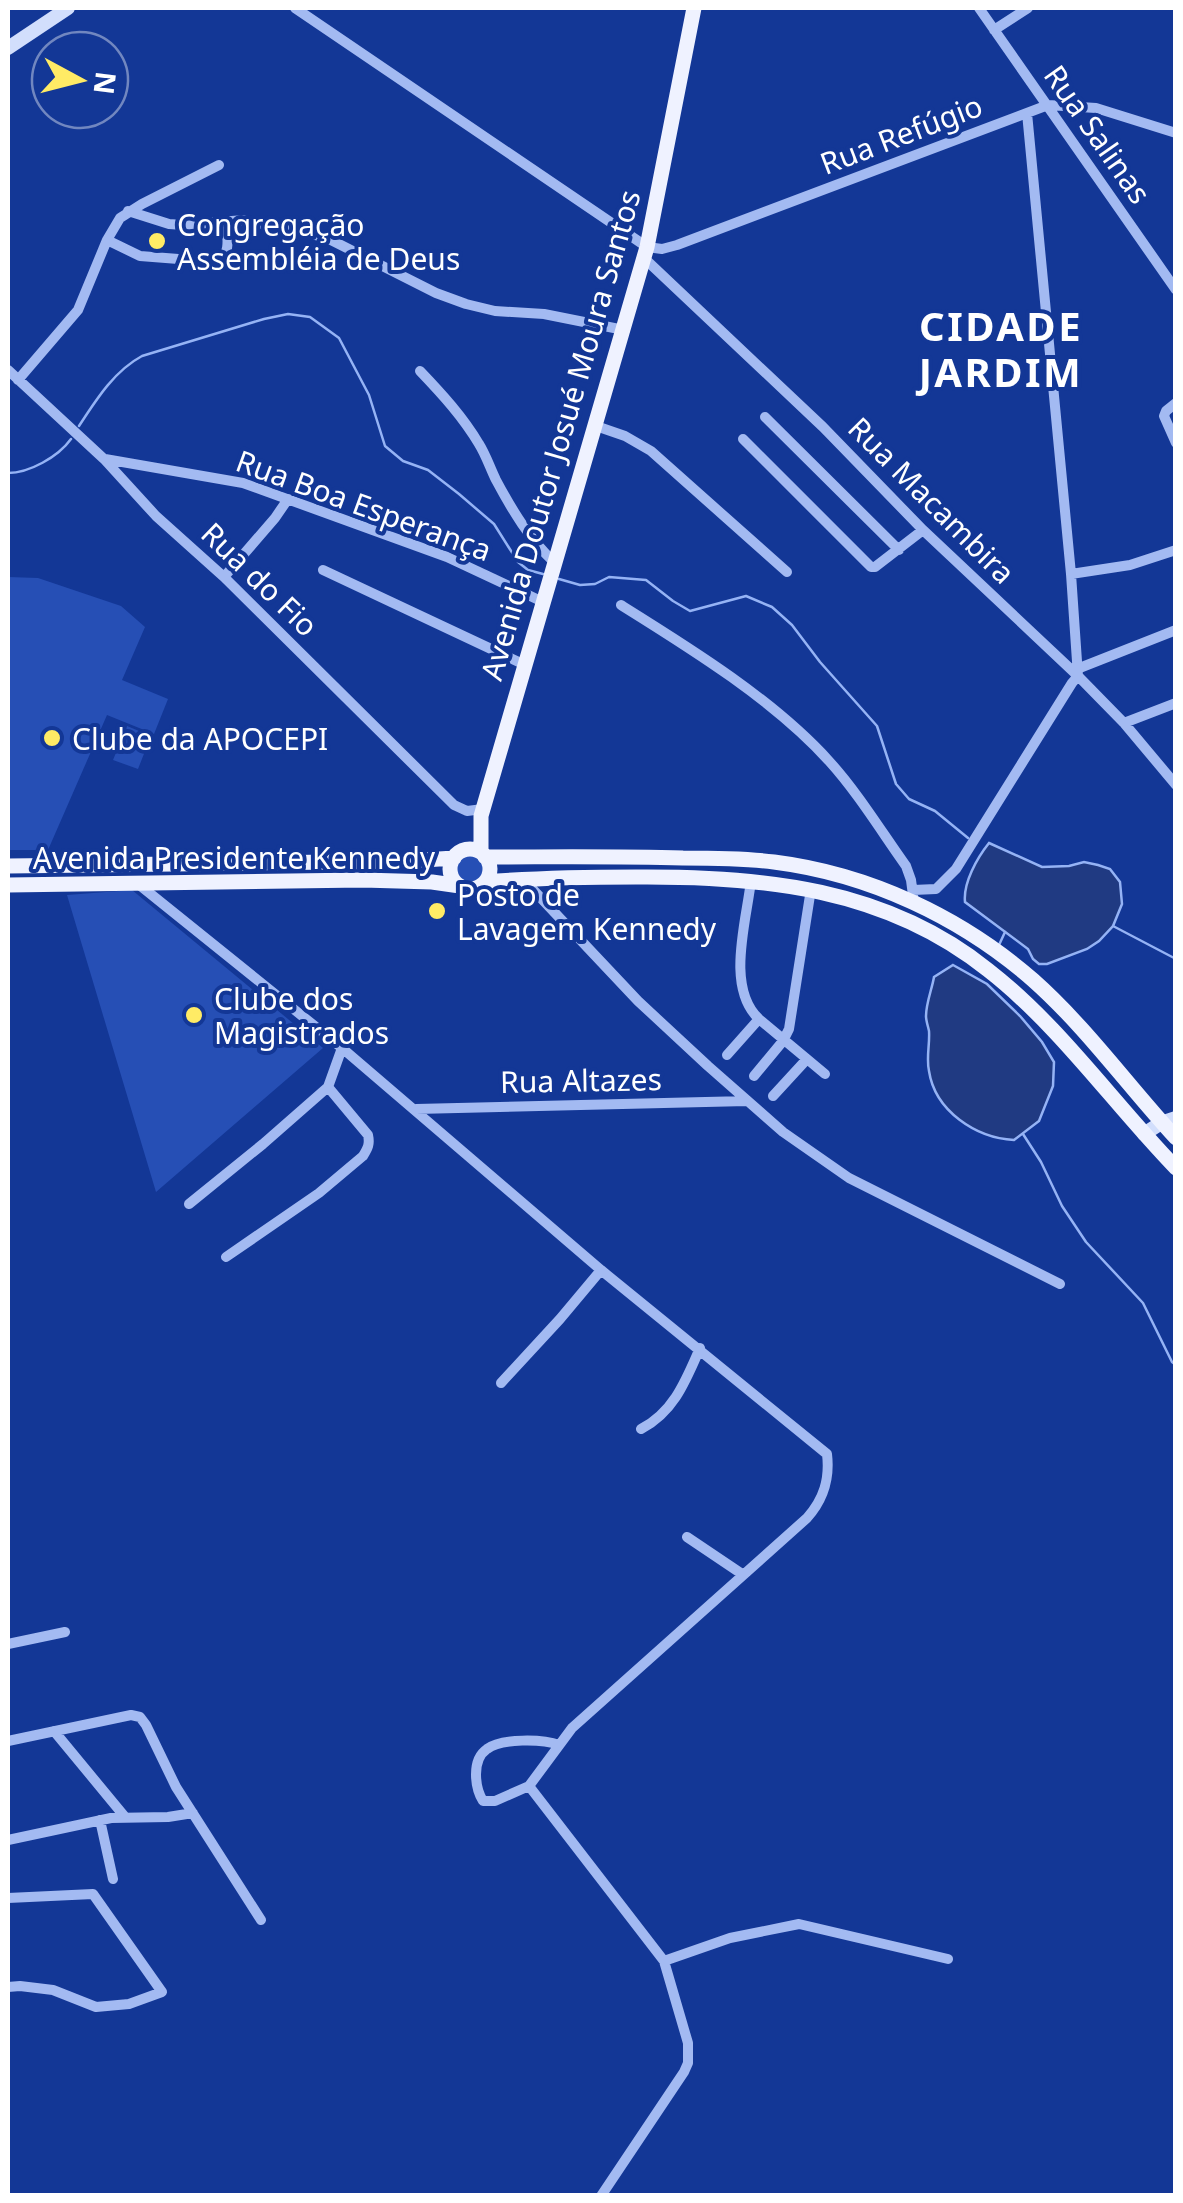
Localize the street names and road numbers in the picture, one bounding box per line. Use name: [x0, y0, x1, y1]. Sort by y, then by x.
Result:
street label: Rua Salinas: [1035, 57, 1161, 211]
street label: Rua Refúgio: [814, 84, 988, 184]
street label: Avenida Doutor Josué Moura Santos: [470, 185, 650, 685]
street label: Rua Macambira: [840, 408, 1024, 592]
street label: Rua Boa Esperança: [231, 440, 497, 570]
street label: Rua do Fio: [193, 513, 327, 645]
street label: Avenida Presidente Kennedy: [33, 837, 436, 878]
street label: Rua Altazes: [500, 1058, 662, 1102]

